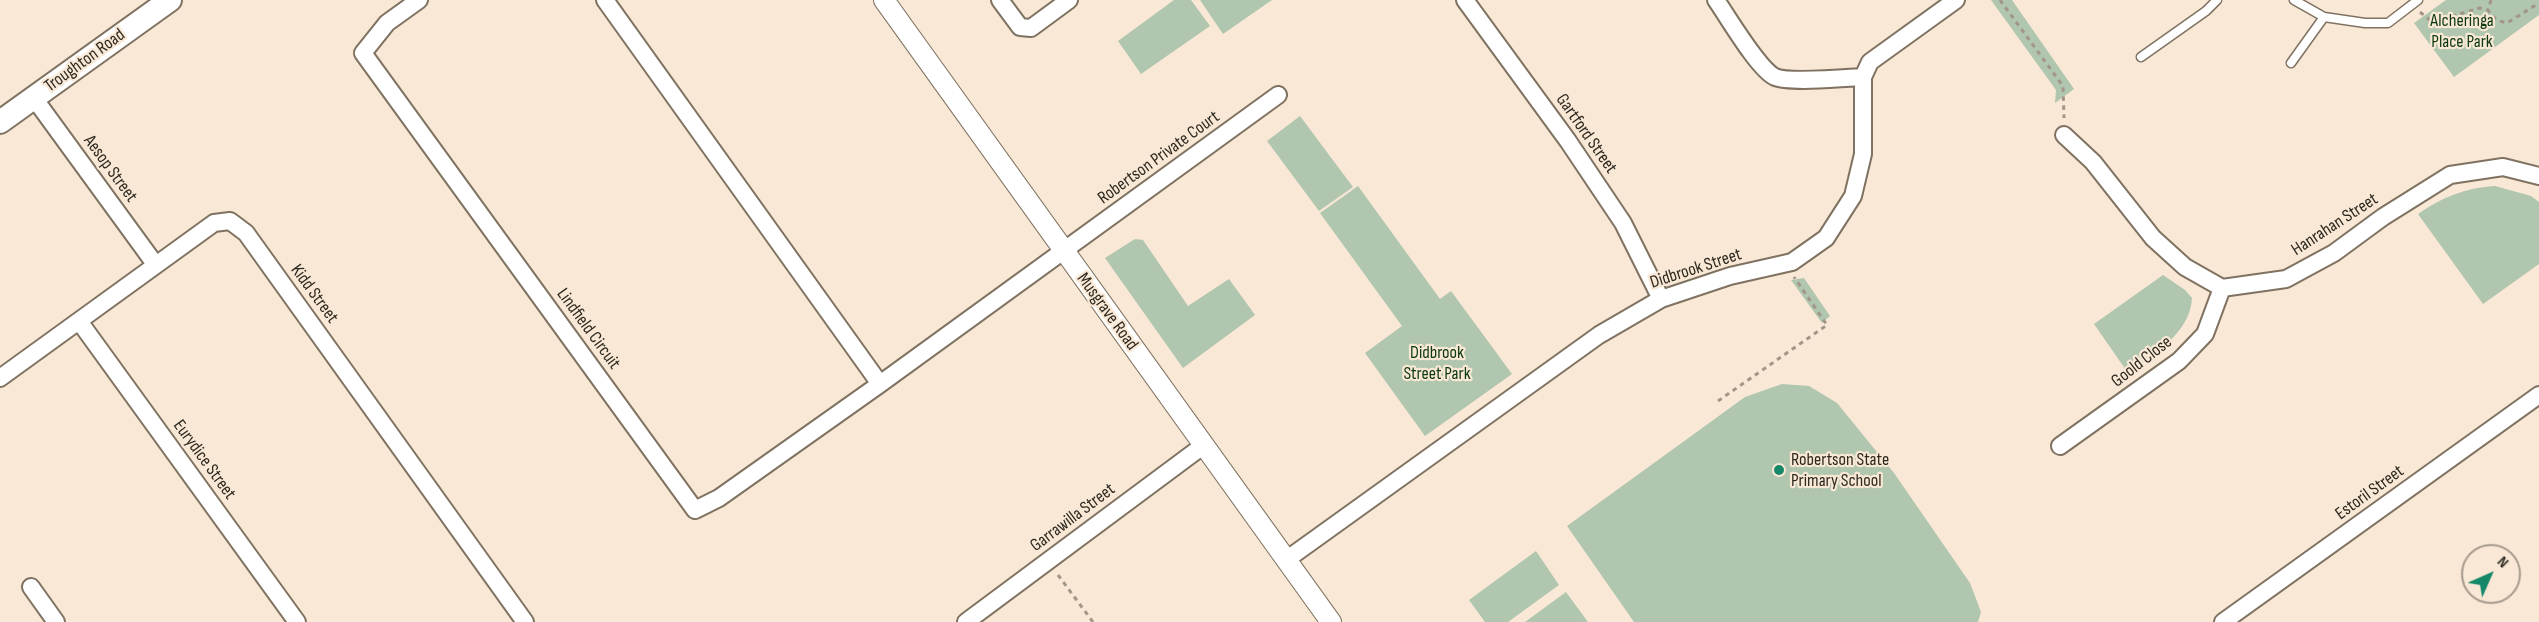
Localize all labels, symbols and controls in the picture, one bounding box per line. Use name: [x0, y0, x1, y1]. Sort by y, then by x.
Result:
park label: Alcheringa Place Park: [2430, 10, 2494, 52]
street label: Troughton Road: [41, 25, 129, 97]
street label: Gartford Street: [1551, 90, 1621, 178]
street label: Robertson Private Court: [1094, 107, 1224, 209]
street label: Aesop Street: [79, 131, 141, 207]
street label: Hanrahan Street: [2288, 189, 2382, 261]
street label: Didbrook Street: [1648, 244, 1744, 294]
street label: Kidd Street: [285, 260, 343, 328]
street label: Musgrave Road: [1072, 269, 1142, 355]
street label: Lindfield Circuit: [551, 284, 625, 374]
street label: Goold Close: [2107, 332, 2177, 392]
park label: Didbrook Street Park: [1403, 342, 1471, 385]
street label: Eurydice Street: [168, 416, 240, 504]
place label: Robertson State Primary School: [1791, 449, 1889, 492]
street label: Estoril Street: [2332, 461, 2408, 525]
marker: Robertson State Primary School: [1772, 463, 1786, 477]
street label: Garrawilla Street: [1026, 479, 1120, 557]
north arrow: [2461, 544, 2521, 604]
text: N: [2493, 553, 2512, 572]

